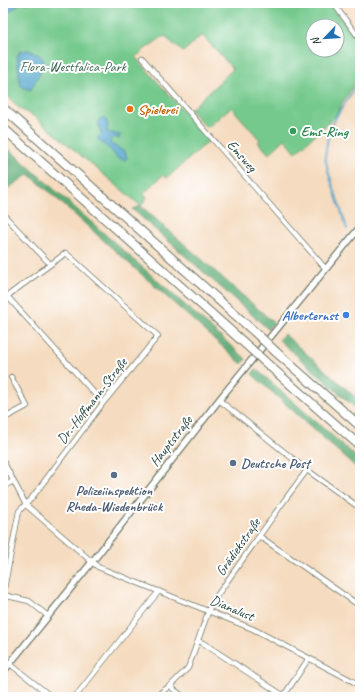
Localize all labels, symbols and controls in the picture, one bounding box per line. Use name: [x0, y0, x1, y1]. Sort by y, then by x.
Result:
north arrow: [305, 18, 345, 58]
text: N: [307, 34, 324, 48]
park label: Flora-Westfalica-Park: [20, 58, 127, 75]
place label: Spielerei: [138, 101, 180, 118]
marker: Spielerei: [125, 104, 135, 114]
place label: Ems-Ring: [301, 123, 350, 140]
marker: Ems-Ring: [288, 126, 298, 136]
street label: Emsweg: [224, 137, 261, 176]
place label: Alberternst: [282, 307, 340, 324]
marker: Alberternst: [341, 310, 351, 320]
street label: Dr.-Hoffmann-Straße: [53, 354, 132, 447]
street label: Hauptstraße: [146, 411, 197, 470]
place label: Deutsche Post: [241, 455, 312, 472]
marker: Deutsche Post: [228, 458, 238, 468]
marker: Polizeiinspektion Rheda-Wiedenbrück: [109, 470, 119, 480]
place label: Polizeiinspektion Rheda-Wiedenbrück: [66, 482, 164, 515]
street label: Grädiekstraße: [212, 514, 265, 579]
street label: Dianalust: [208, 591, 258, 625]

